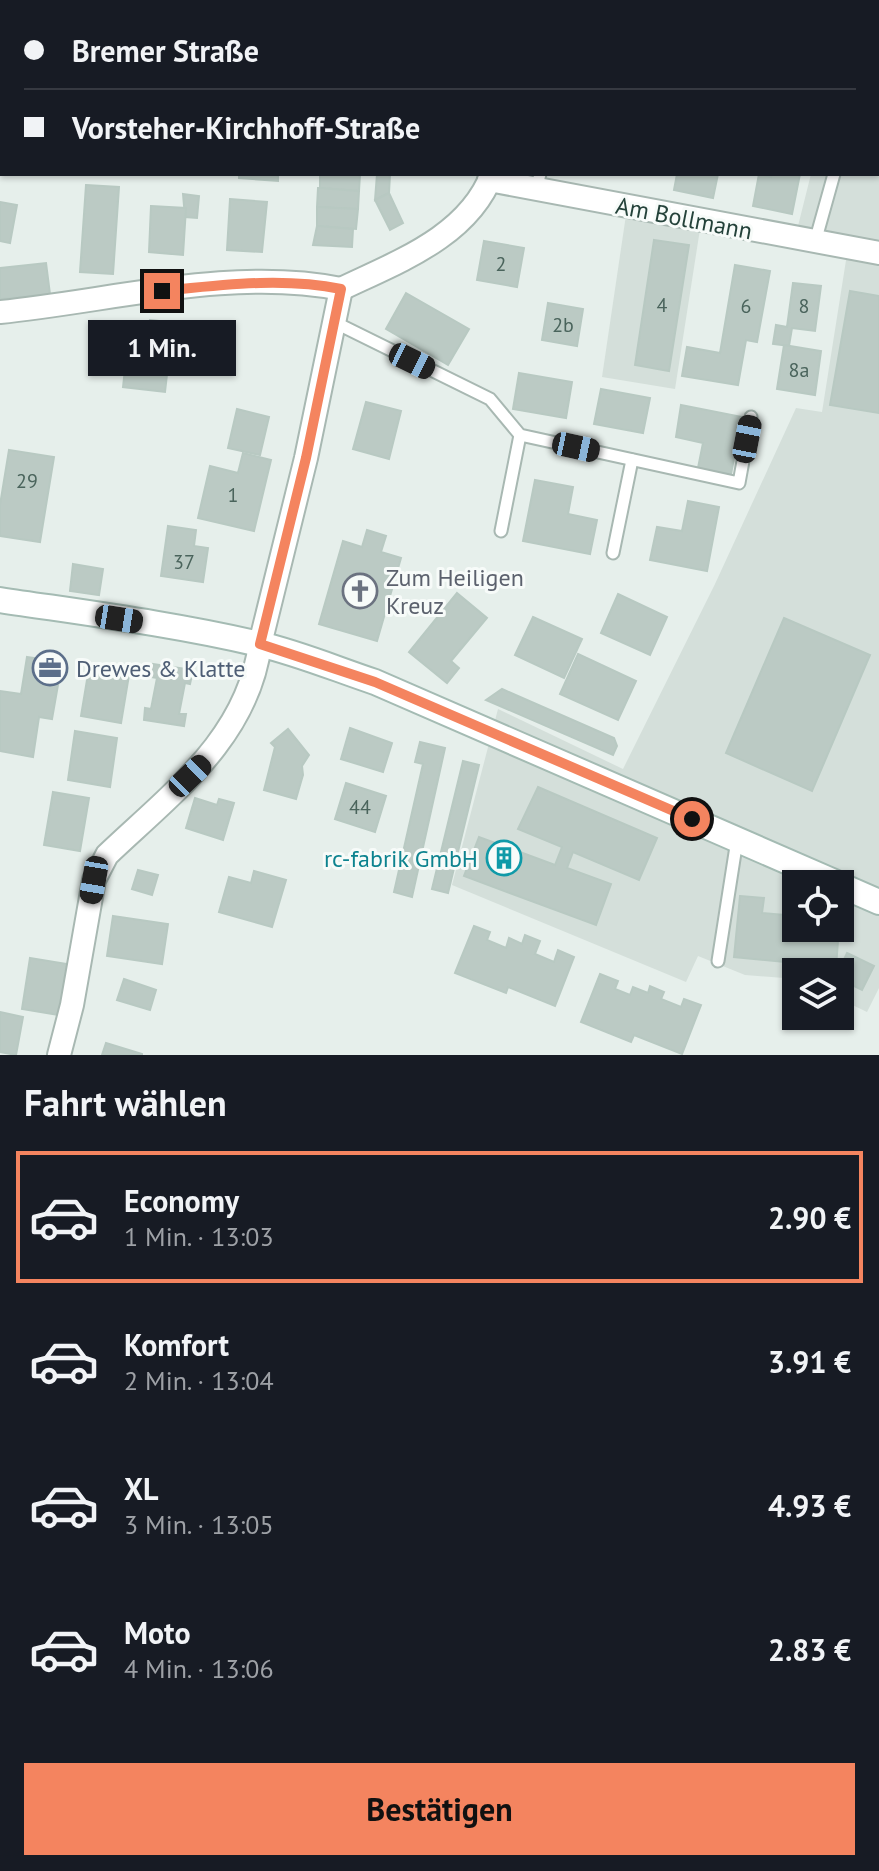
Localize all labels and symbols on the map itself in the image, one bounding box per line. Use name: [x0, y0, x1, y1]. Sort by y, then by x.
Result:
street label: Am Bollmann: [613, 190, 755, 246]
house number: 2: [496, 251, 506, 277]
route end: [144, 273, 180, 309]
house number: 4: [657, 292, 668, 318]
house number: 6: [741, 293, 751, 319]
house number: 8: [799, 293, 809, 319]
house number: 2b: [552, 312, 574, 338]
callout: 1 Min.: [88, 319, 236, 375]
car: [385, 340, 439, 382]
house number: 8a: [789, 357, 809, 383]
car: [731, 413, 763, 465]
car: [550, 430, 602, 464]
house number: 29: [16, 468, 38, 494]
house number: 1: [228, 482, 238, 508]
house number: 37: [173, 549, 195, 575]
place label: Zum Heiligen Kreuz: [386, 562, 524, 621]
church icon: Zum Heiligen Kreuz: [341, 572, 379, 610]
car: [93, 603, 145, 635]
office icon: Drewes & Klatte: [31, 649, 69, 687]
place label: Drewes & Klatte: [76, 653, 246, 684]
car: [164, 751, 216, 801]
house number: 44: [349, 794, 371, 820]
route start: [674, 801, 710, 837]
building icon: rc-fabrik GmbH: [485, 839, 523, 877]
place label: rc-fabrik GmbH: [324, 843, 478, 874]
car: [78, 854, 110, 906]

